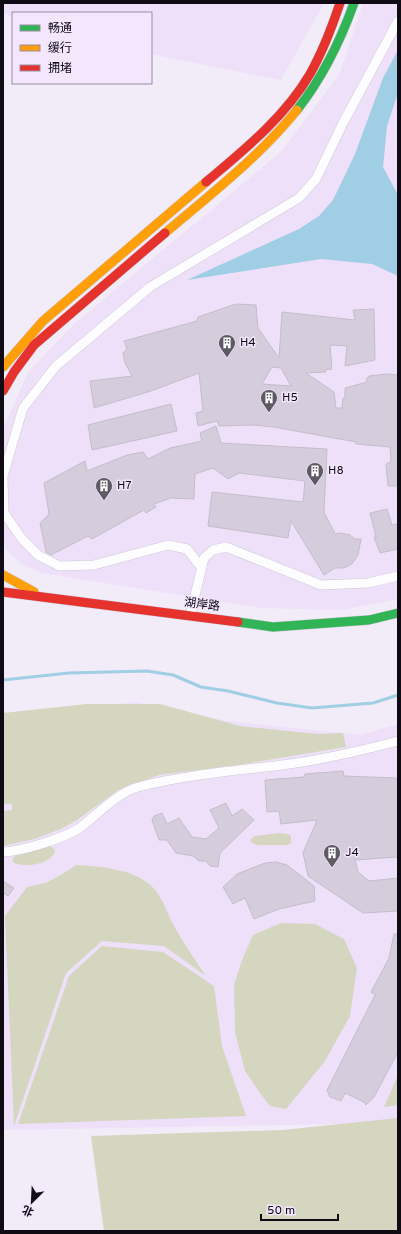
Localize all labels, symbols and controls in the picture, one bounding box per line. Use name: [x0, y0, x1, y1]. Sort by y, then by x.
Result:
legend: [12, 12, 152, 84]
text: 畅通: [48, 21, 72, 37]
text: 缓行: [48, 41, 72, 57]
text: 拥堵: [48, 61, 72, 77]
building icon: H4: [217, 333, 237, 358]
place label: H4: [240, 335, 256, 351]
building icon: H5: [259, 388, 279, 413]
place label: H5: [282, 390, 298, 406]
building icon: H8: [305, 461, 325, 486]
place label: H8: [328, 463, 344, 479]
building icon: H7: [94, 476, 114, 501]
place label: H7: [117, 478, 132, 494]
street label: 湖岸路: [183, 595, 221, 615]
building icon: J4: [322, 843, 342, 868]
place label: J4: [345, 845, 359, 861]
north arrow: [12, 1182, 52, 1222]
scale bar: [261, 1196, 338, 1222]
text: 北: [20, 1202, 36, 1219]
text: 50 m: [267, 1203, 295, 1219]

